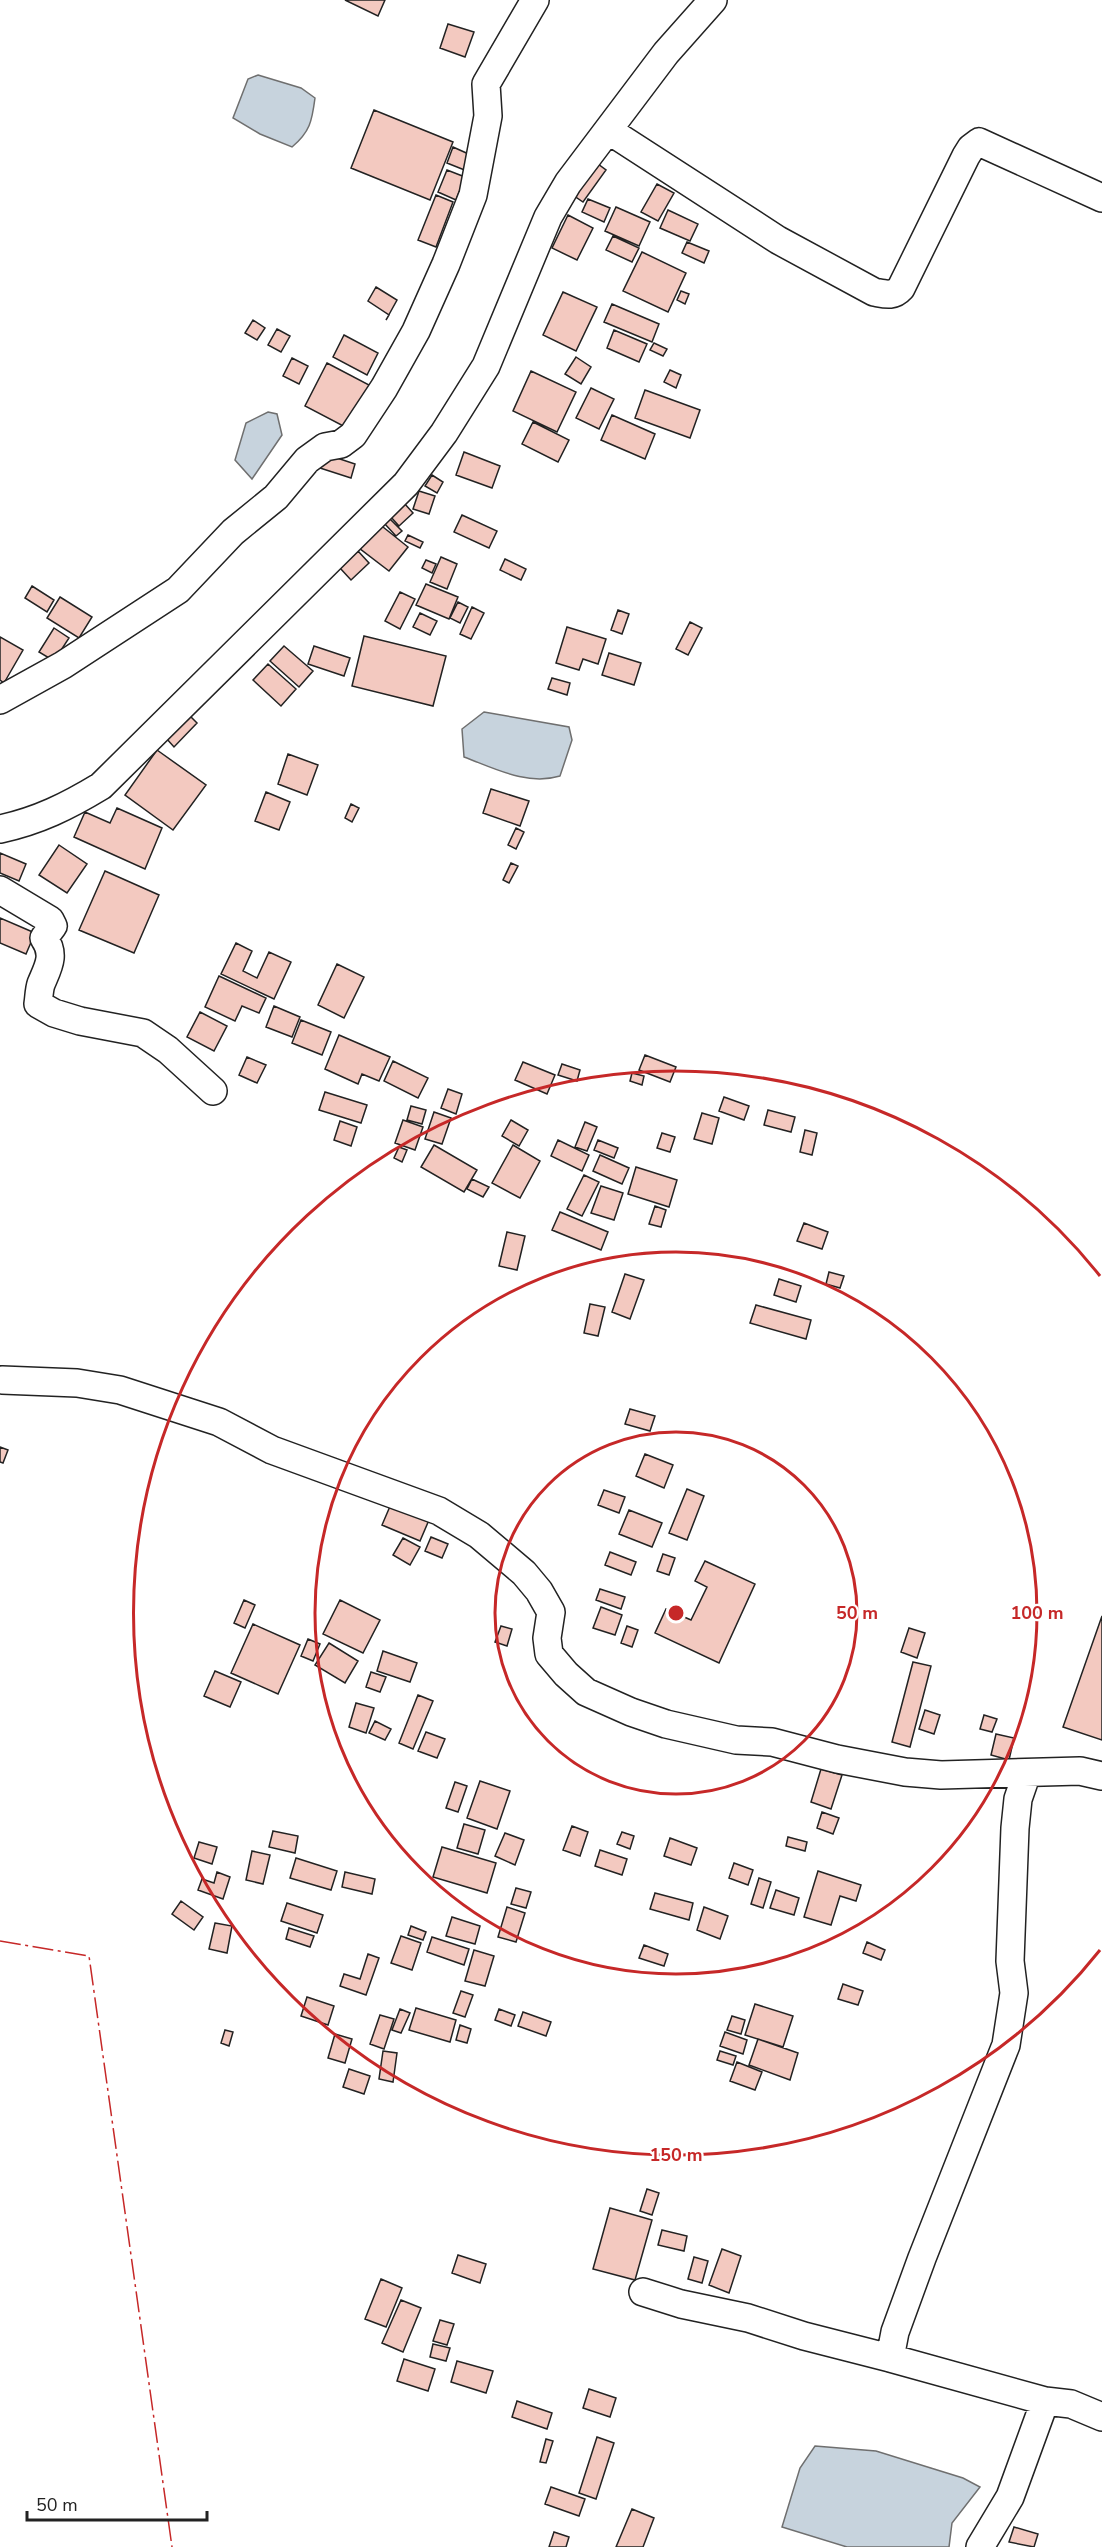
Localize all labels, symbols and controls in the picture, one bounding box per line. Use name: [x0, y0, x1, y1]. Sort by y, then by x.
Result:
text: 50 m: [836, 1601, 878, 1625]
text: 100 m: [1010, 1601, 1064, 1625]
centre of rings: [666, 1603, 686, 1623]
text: 150 m: [649, 2143, 703, 2167]
scale bar: [27, 2484, 207, 2522]
text: 50 m: [36, 2493, 78, 2517]

